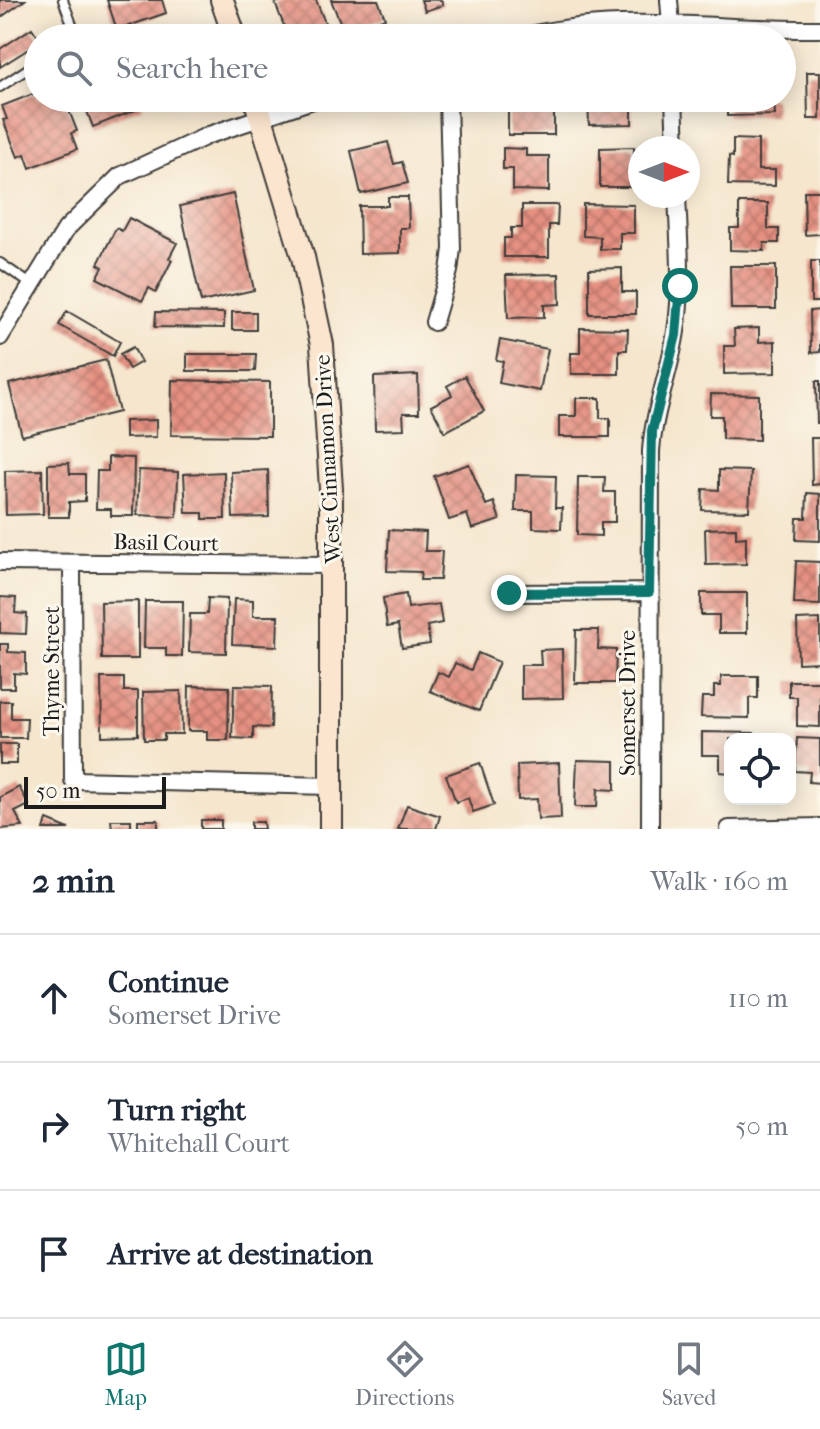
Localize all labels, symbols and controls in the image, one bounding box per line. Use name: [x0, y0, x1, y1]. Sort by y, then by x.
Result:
search box: [24, 24, 796, 112]
icon: search: [52, 46, 96, 90]
text: Search here: [116, 51, 268, 86]
north arrow: [628, 136, 700, 208]
route start: [662, 268, 698, 304]
street label: West Cinnamon Drive: [310, 354, 347, 565]
street label: Basil Court: [113, 529, 219, 557]
route end: [491, 575, 527, 611]
street label: Thyme Street: [39, 606, 65, 736]
street label: Somerset Drive: [615, 630, 641, 776]
map controls: [724, 733, 796, 805]
button: locate: [724, 733, 796, 805]
scale bar: [24, 773, 166, 809]
text: 50 m: [36, 778, 81, 804]
text: 2 min: [32, 861, 115, 901]
text: Walk · 160 m: [650, 866, 788, 897]
text: Continue: [108, 965, 229, 1000]
icon: ahead: [32, 976, 76, 1020]
text: 110 m: [728, 983, 788, 1014]
text: Somerset Drive: [108, 1000, 281, 1031]
text: Turn right: [108, 1093, 246, 1128]
icon: right: [32, 1104, 76, 1148]
text: 50 m: [735, 1111, 788, 1142]
text: Whitehall Court: [108, 1128, 290, 1159]
icon: arrive: [32, 1232, 76, 1276]
text: Arrive at destination: [108, 1237, 373, 1272]
tab: Map: [104, 1337, 148, 1411]
tab: Directions: [355, 1337, 454, 1411]
tab: Saved: [662, 1337, 716, 1411]

